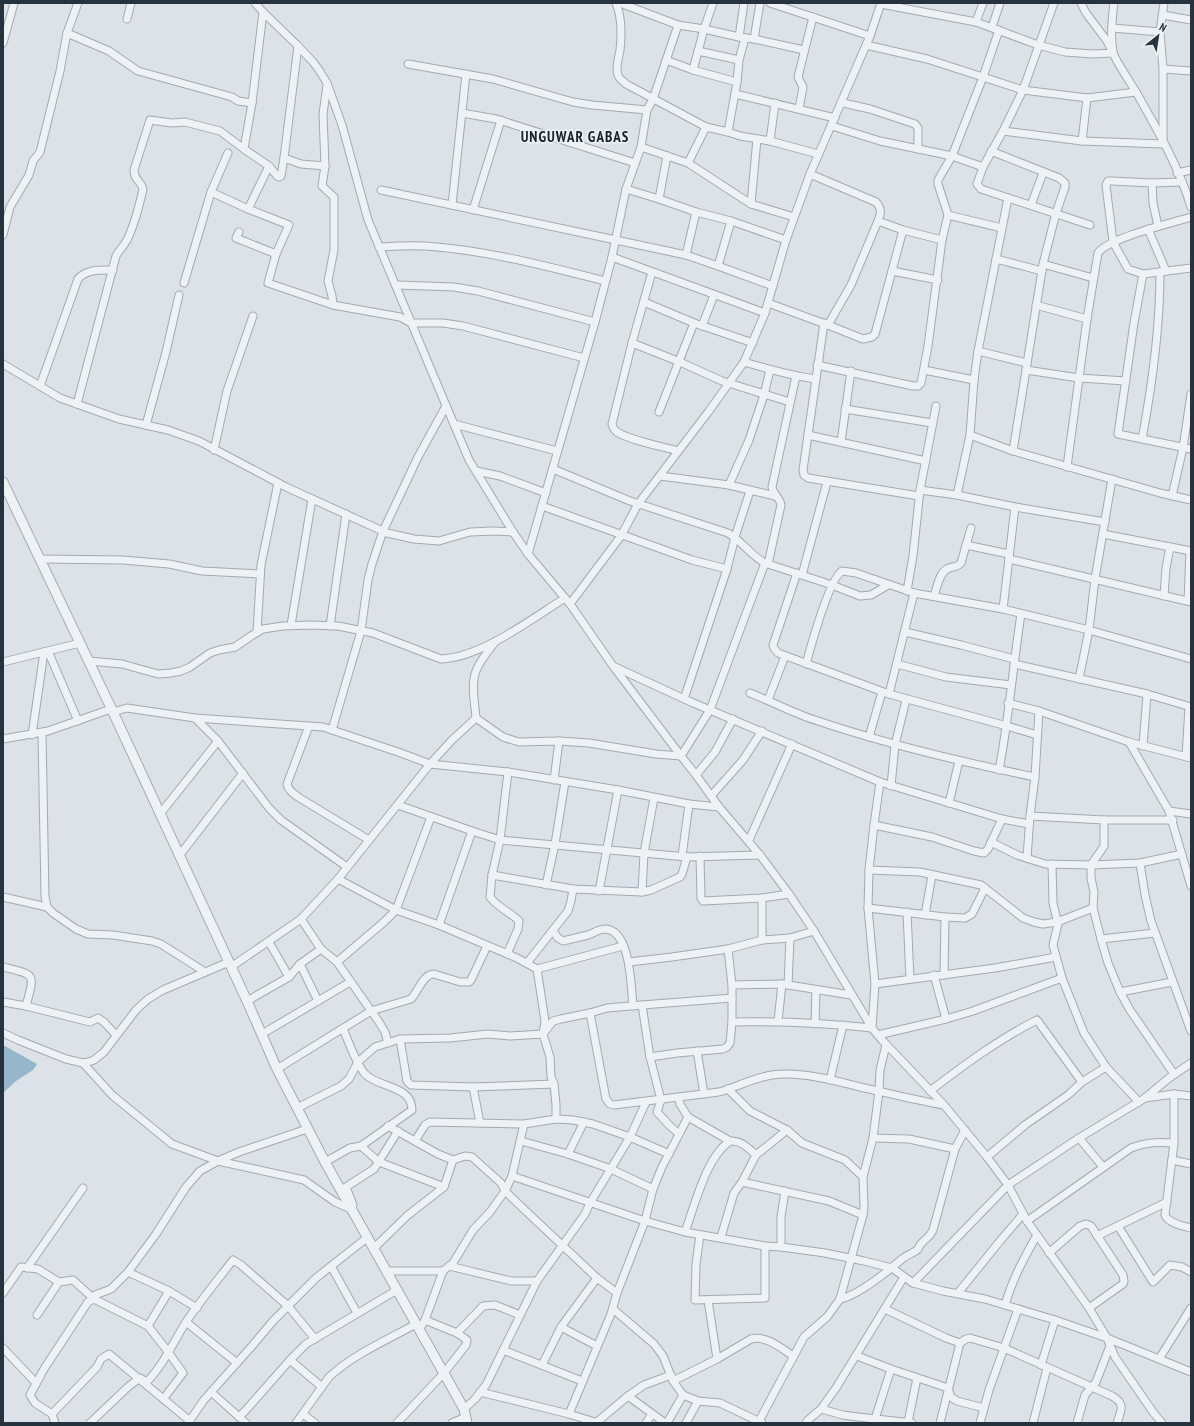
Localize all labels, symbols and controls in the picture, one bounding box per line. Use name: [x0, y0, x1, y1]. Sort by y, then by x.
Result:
north arrow: [1138, 16, 1178, 56]
text: N: [1157, 20, 1169, 35]
district label: UNGUWAR GABAS: [521, 127, 629, 146]

